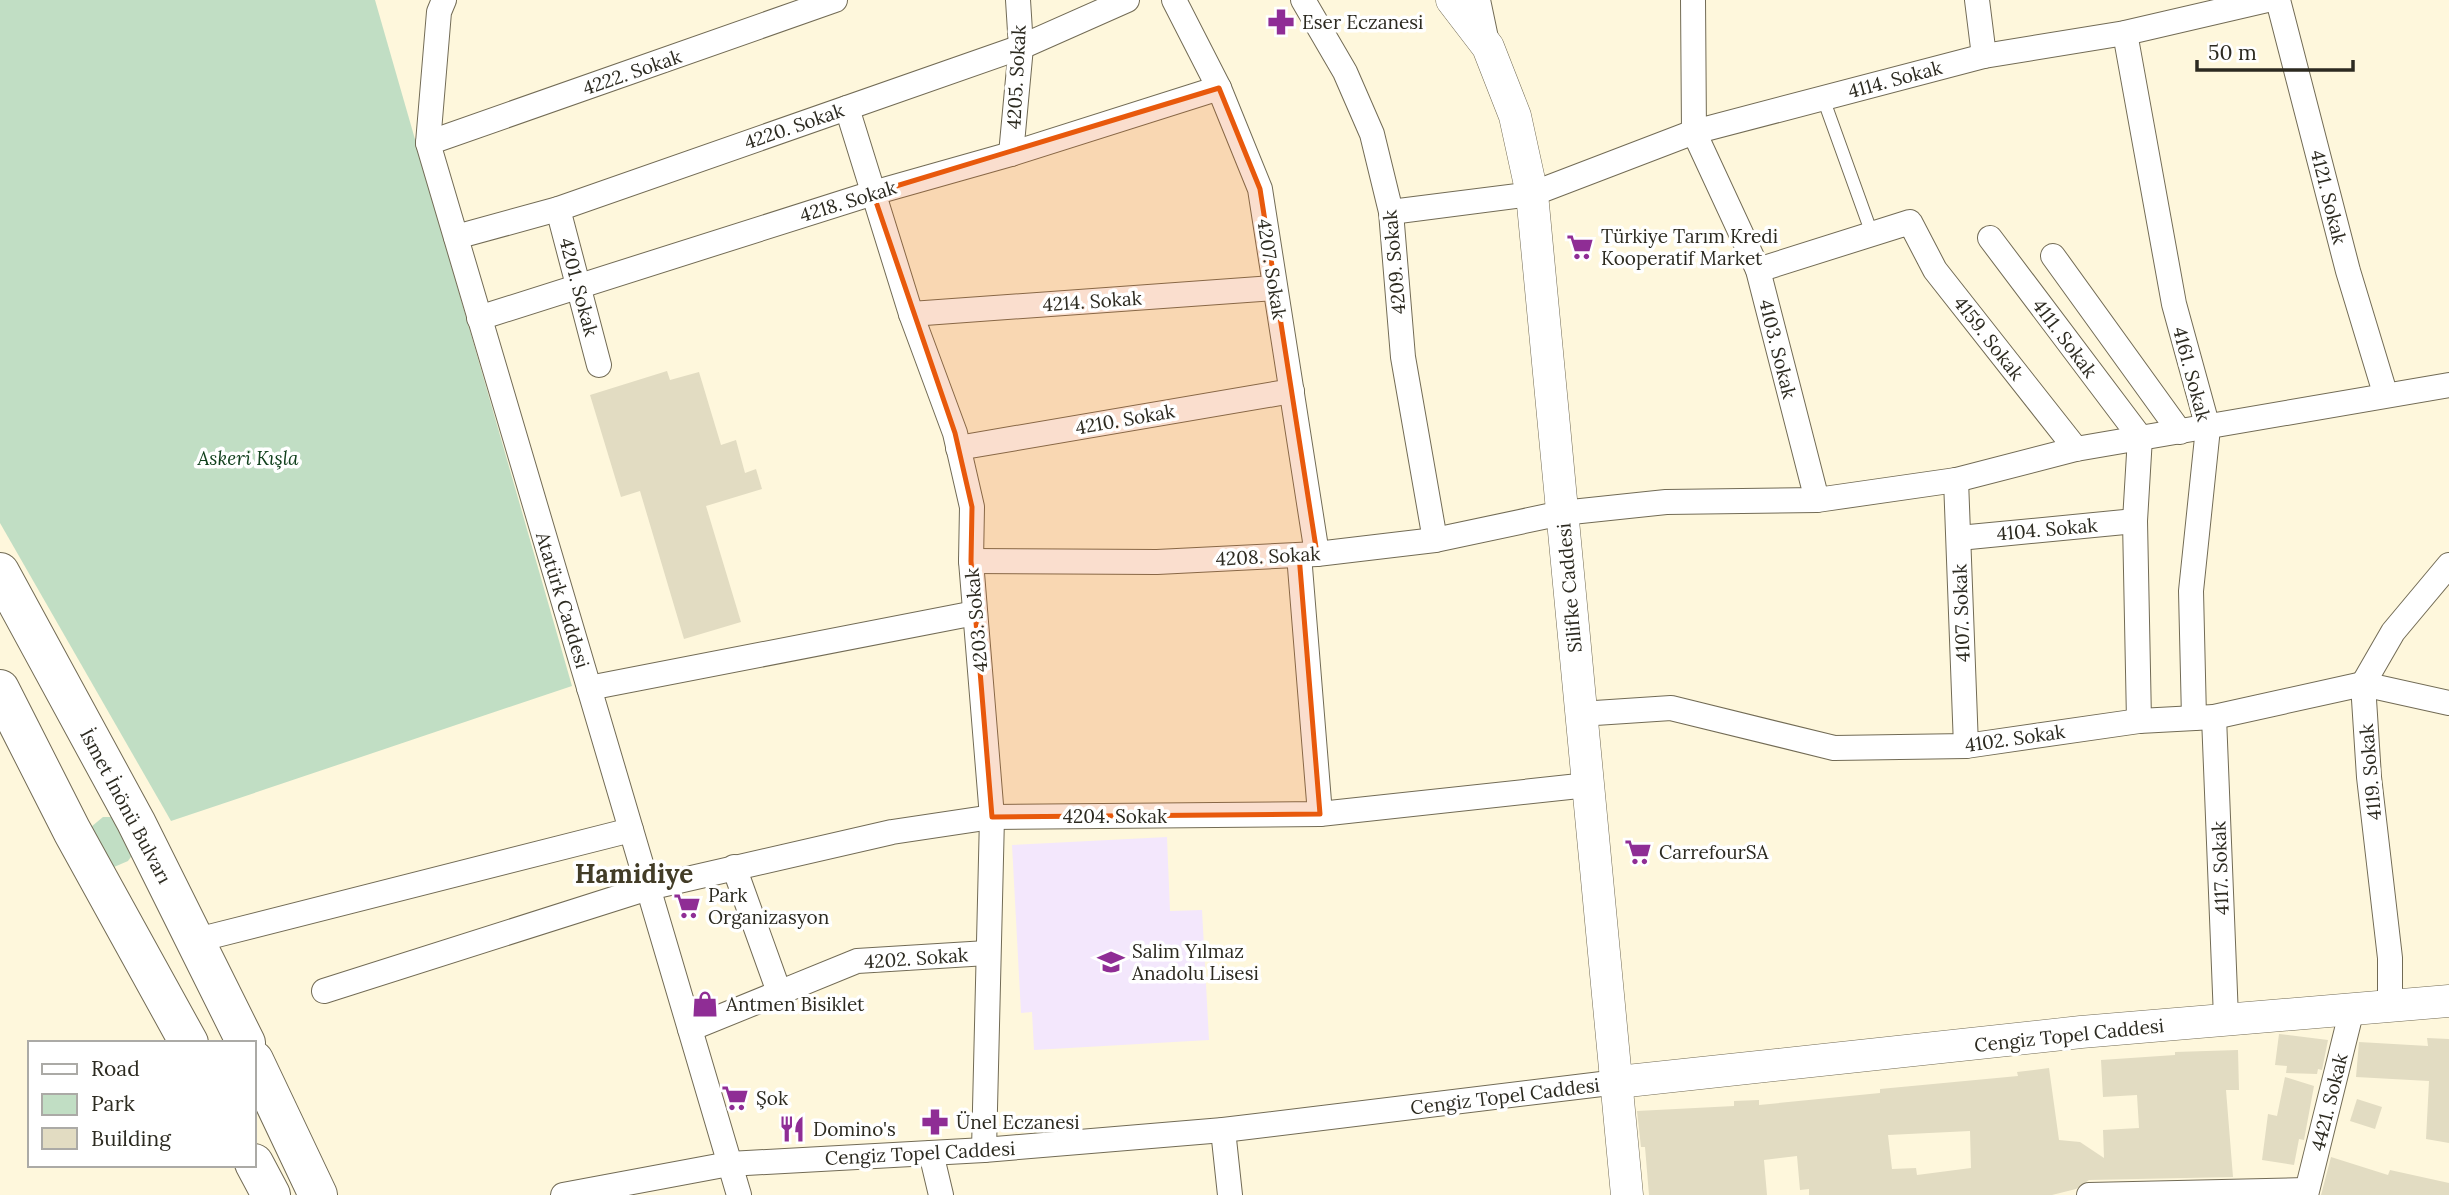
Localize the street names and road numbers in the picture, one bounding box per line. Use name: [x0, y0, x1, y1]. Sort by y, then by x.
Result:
street label: 4205. Sokak: [1001, 23, 1031, 130]
street label: 4222. Sokak: [580, 44, 685, 100]
street label: 4114. Sokak: [1845, 55, 1945, 103]
street label: 4220. Sokak: [741, 97, 848, 154]
street label: 4121. Sokak: [2306, 147, 2352, 247]
street label: 4218. Sokak: [797, 175, 900, 227]
street label: 4209. Sokak: [1377, 208, 1411, 315]
street label: 4207. Sokak: [1252, 217, 1292, 322]
street label: 4201. Sokak: [554, 235, 604, 340]
street label: 4214. Sokak: [1042, 286, 1143, 316]
street label: 4159. Sokak: [1949, 291, 2030, 385]
street label: 4111. Sokak: [2027, 294, 2103, 383]
street label: 4103. Sokak: [1754, 297, 1802, 402]
street label: 4161. Sokak: [2168, 324, 2216, 425]
street label: 4210. Sokak: [1073, 398, 1177, 440]
street label: 4104. Sokak: [1996, 513, 2099, 545]
street label: Silifke Caddesi: [1551, 522, 1587, 654]
street label: Atatürk Caddesi: [531, 528, 595, 671]
street label: 4208. Sokak: [1215, 541, 1322, 571]
street label: 4107. Sokak: [1947, 563, 1975, 663]
street label: 4203. Sokak: [959, 566, 993, 673]
street label: 4102. Sokak: [1963, 719, 2067, 757]
street label: 4119. Sokak: [2354, 722, 2386, 821]
street label: İsmet İnönü Bulvarı: [75, 724, 177, 888]
street label: 4204. Sokak: [1063, 804, 1168, 828]
street label: 4117. Sokak: [2206, 820, 2234, 915]
street label: 4202. Sokak: [863, 942, 970, 974]
street label: Cengiz Topel Caddesi: [1973, 1013, 2165, 1057]
street label: 4421. Sokak: [2305, 1050, 2353, 1153]
street label: Cengiz Topel Caddesi: [1409, 1072, 1601, 1120]
street label: Cengiz Topel Caddesi: [824, 1136, 1016, 1170]

